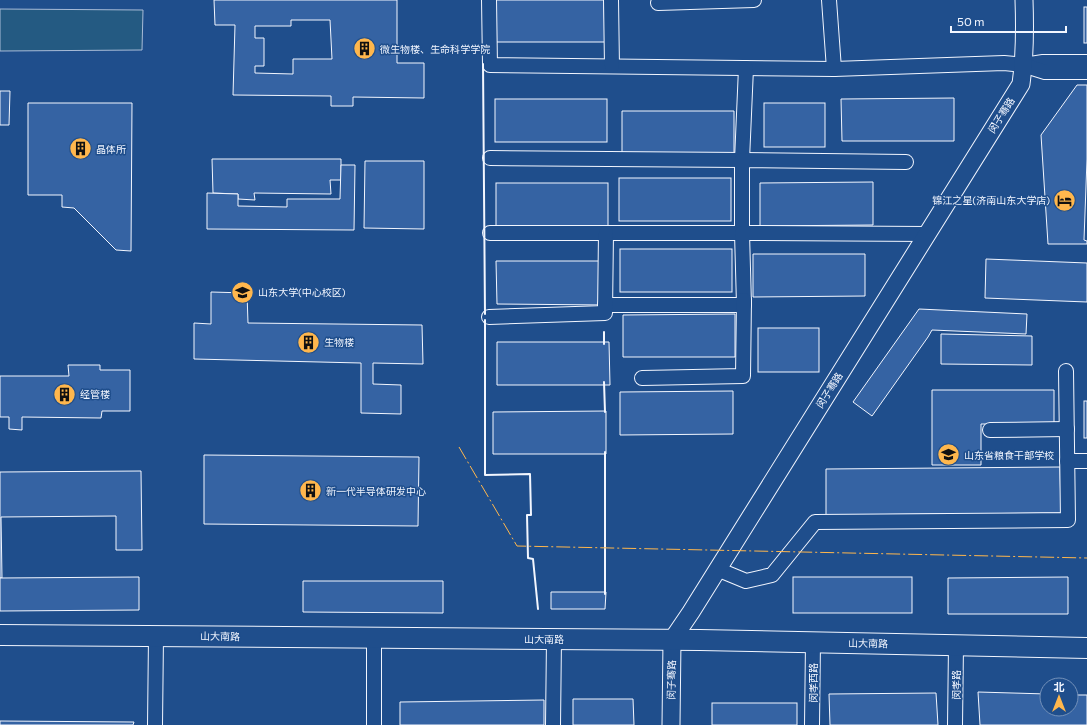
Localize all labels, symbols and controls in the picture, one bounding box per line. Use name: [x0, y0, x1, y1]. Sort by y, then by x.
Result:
scale bar: [951, 8, 1066, 34]
text: 50 m: [957, 14, 985, 28]
building icon: 微生物楼、生命科学学院: [351, 36, 377, 62]
place label: 微生物楼、生命科学学院: [380, 43, 490, 55]
street label: 闵子骞路: [985, 95, 1017, 135]
building icon: 晶体所: [67, 136, 93, 162]
place label: 晶体所: [96, 143, 126, 155]
hotel icon: 锦江之星(济南山东大学店): [1052, 187, 1078, 213]
place label: 锦江之星(济南山东大学店): [932, 194, 1050, 206]
school or university icon: 山东大学(中心校区): [229, 279, 255, 305]
place label: 山东大学(中心校区): [258, 286, 346, 298]
building icon: 生物楼: [295, 329, 321, 355]
place label: 生物楼: [324, 336, 354, 348]
street label: 闵子骞路: [813, 370, 845, 410]
building icon: 经管楼: [52, 381, 78, 407]
place label: 经管楼: [80, 388, 110, 400]
school or university icon: 山东省粮食干部学校: [935, 442, 961, 468]
place label: 山东省粮食干部学校: [964, 449, 1054, 461]
building icon: 新一代半导体研发中心: [298, 478, 324, 504]
place label: 新一代半导体研发中心: [326, 485, 426, 497]
street label: 山大南路: [200, 630, 240, 642]
street label: 山大南路: [524, 633, 564, 645]
street label: 山大南路: [848, 637, 888, 649]
street label: 闵子骞路: [665, 660, 677, 700]
street label: 闵孝西路: [807, 663, 819, 703]
street label: 闵孝路: [950, 670, 962, 700]
north arrow: [1039, 677, 1079, 717]
text: 北: [1054, 680, 1065, 693]

